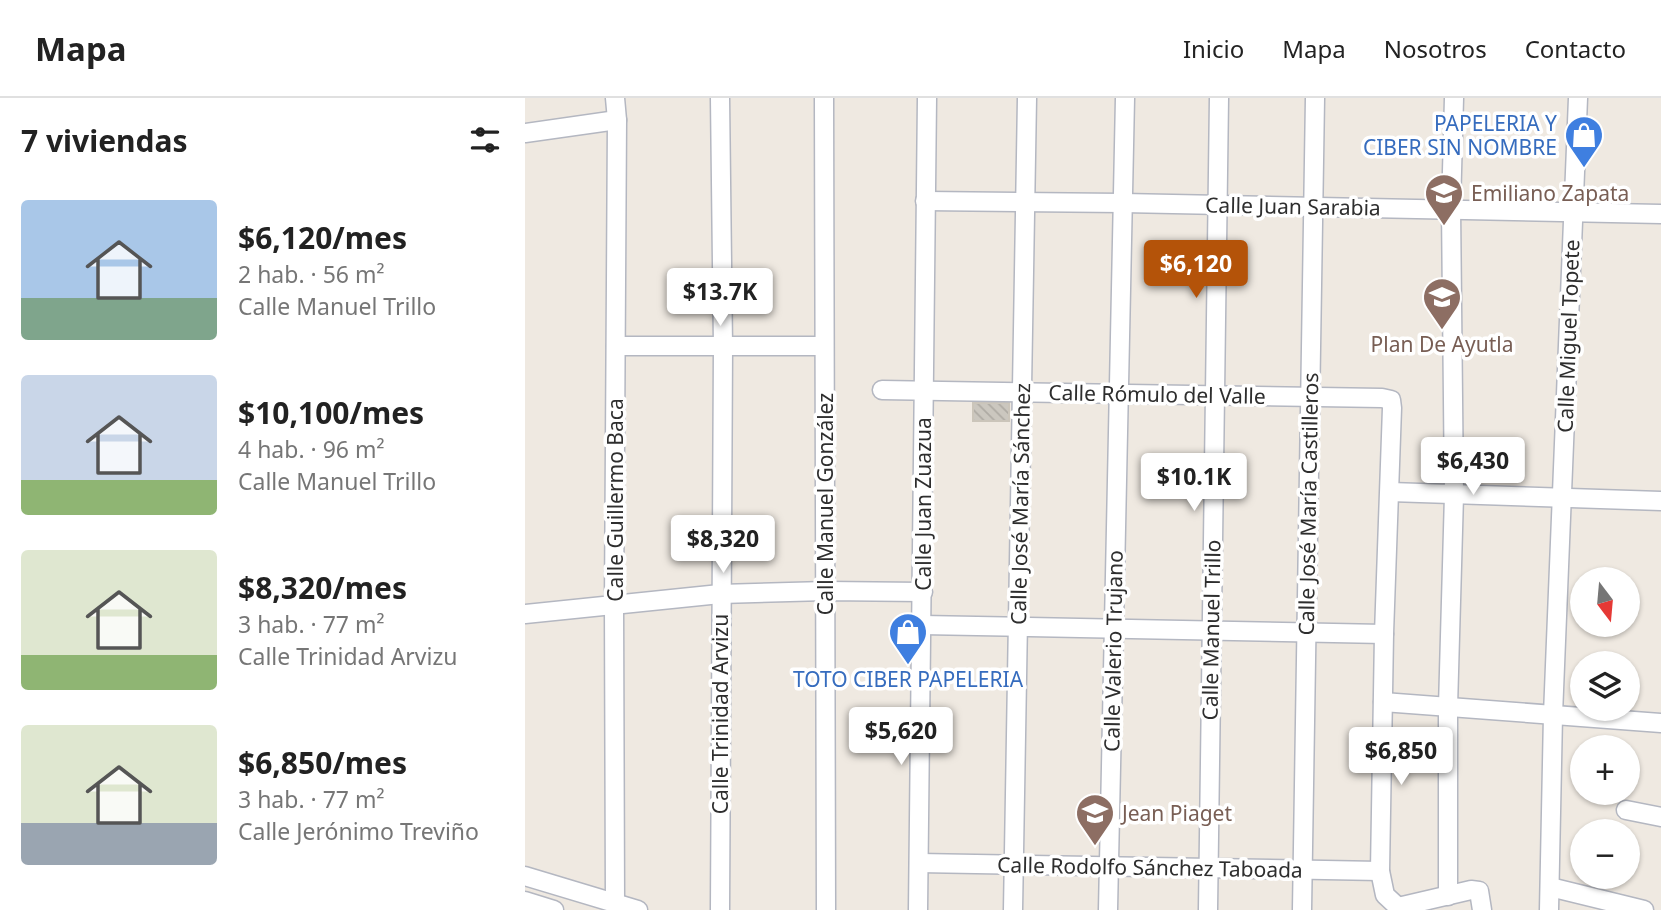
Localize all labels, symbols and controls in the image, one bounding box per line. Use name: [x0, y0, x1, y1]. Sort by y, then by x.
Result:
text: Mapa: [35, 26, 127, 71]
text: Inicio: [1183, 32, 1244, 65]
text: Mapa: [1282, 32, 1346, 65]
text: Nosotros: [1384, 32, 1487, 65]
text: Contacto: [1525, 32, 1626, 65]
place label: PAPELERIA Y CIBER SIN NOMBRE: [1363, 109, 1557, 161]
shop icon: PAPELERIA Y CIBER SIN NOMBRE: [1563, 114, 1605, 169]
text: 7 viviendas: [21, 120, 188, 161]
icon: filters: [466, 121, 504, 159]
school or university icon: Emiliano Zapata: [1423, 172, 1465, 227]
place label: Emiliano Zapata: [1471, 179, 1629, 207]
street label: Calle Juan Sarabia: [1205, 190, 1381, 222]
text: $6,120/mes: [238, 217, 407, 258]
icon: home: [77, 228, 161, 312]
street label: Calle Miguel Topete: [1551, 239, 1585, 433]
pin: $6,120: [1139, 240, 1253, 300]
text: $6,120: [1160, 247, 1232, 279]
text: 2 hab. · 56 m²: [238, 258, 385, 290]
pin: $13.7K: [663, 268, 777, 328]
text: $13.7K: [683, 275, 757, 307]
school or university icon: Plan De Ayutla: [1421, 276, 1463, 331]
text: Calle Manuel Trillo: [238, 290, 436, 322]
place label: Plan De Ayutla: [1371, 330, 1513, 358]
street label: Calle José María Castilleros: [1292, 372, 1324, 636]
street label: Calle Rómulo del Valle: [1048, 378, 1266, 410]
street label: Calle José María Sánchez: [1004, 383, 1036, 625]
text: $10,100/mes: [238, 392, 424, 433]
street label: Calle Manuel González: [811, 393, 839, 615]
street label: Calle Guillermo Baca: [601, 398, 629, 602]
icon: home: [77, 403, 161, 487]
street label: Calle Juan Zuazua: [909, 417, 937, 591]
text: 4 hab. · 96 m²: [238, 433, 385, 465]
pin: $6,430: [1416, 438, 1530, 497]
text: $6,430: [1437, 444, 1509, 476]
pin: $10.1K: [1137, 454, 1251, 513]
text: $10.1K: [1157, 460, 1231, 492]
text: Calle Manuel Trillo: [238, 465, 436, 497]
pin: $8,320: [666, 516, 780, 575]
text: $8,320: [687, 522, 759, 554]
street label: Calle Manuel Trillo: [1195, 539, 1227, 721]
street label: Calle Valerio Trujano: [1097, 550, 1129, 752]
text: $8,320/mes: [238, 567, 407, 608]
north arrow: [1570, 567, 1640, 637]
map controls: [1570, 567, 1640, 889]
icon: home: [77, 578, 161, 662]
text: 3 hab. · 77 m²: [238, 608, 385, 640]
shop icon: TOTO CIBER PAPELERIA: [887, 611, 929, 666]
street label: Calle Trinidad Arvizu: [706, 614, 734, 814]
text: Calle Trinidad Arvizu: [238, 640, 458, 672]
button: layers: [1570, 651, 1640, 721]
place label: TOTO CIBER PAPELERIA: [793, 665, 1024, 693]
pin: $5,620: [844, 708, 958, 767]
text: $5,620: [865, 714, 937, 746]
pin: $6,850: [1344, 728, 1458, 787]
text: $6,850: [1365, 734, 1437, 766]
button: +: [1570, 735, 1640, 805]
text: $6,850/mes: [238, 742, 407, 783]
icon: home: [77, 753, 161, 837]
text: 3 hab. · 77 m²: [238, 783, 385, 815]
school or university icon: Jean Piaget: [1074, 792, 1116, 847]
place label: Jean Piaget: [1120, 799, 1232, 827]
text: Calle Jerónimo Treviño: [238, 815, 479, 847]
button: −: [1570, 819, 1640, 889]
street label: Calle Rodolfo Sánchez Taboada: [997, 850, 1303, 884]

